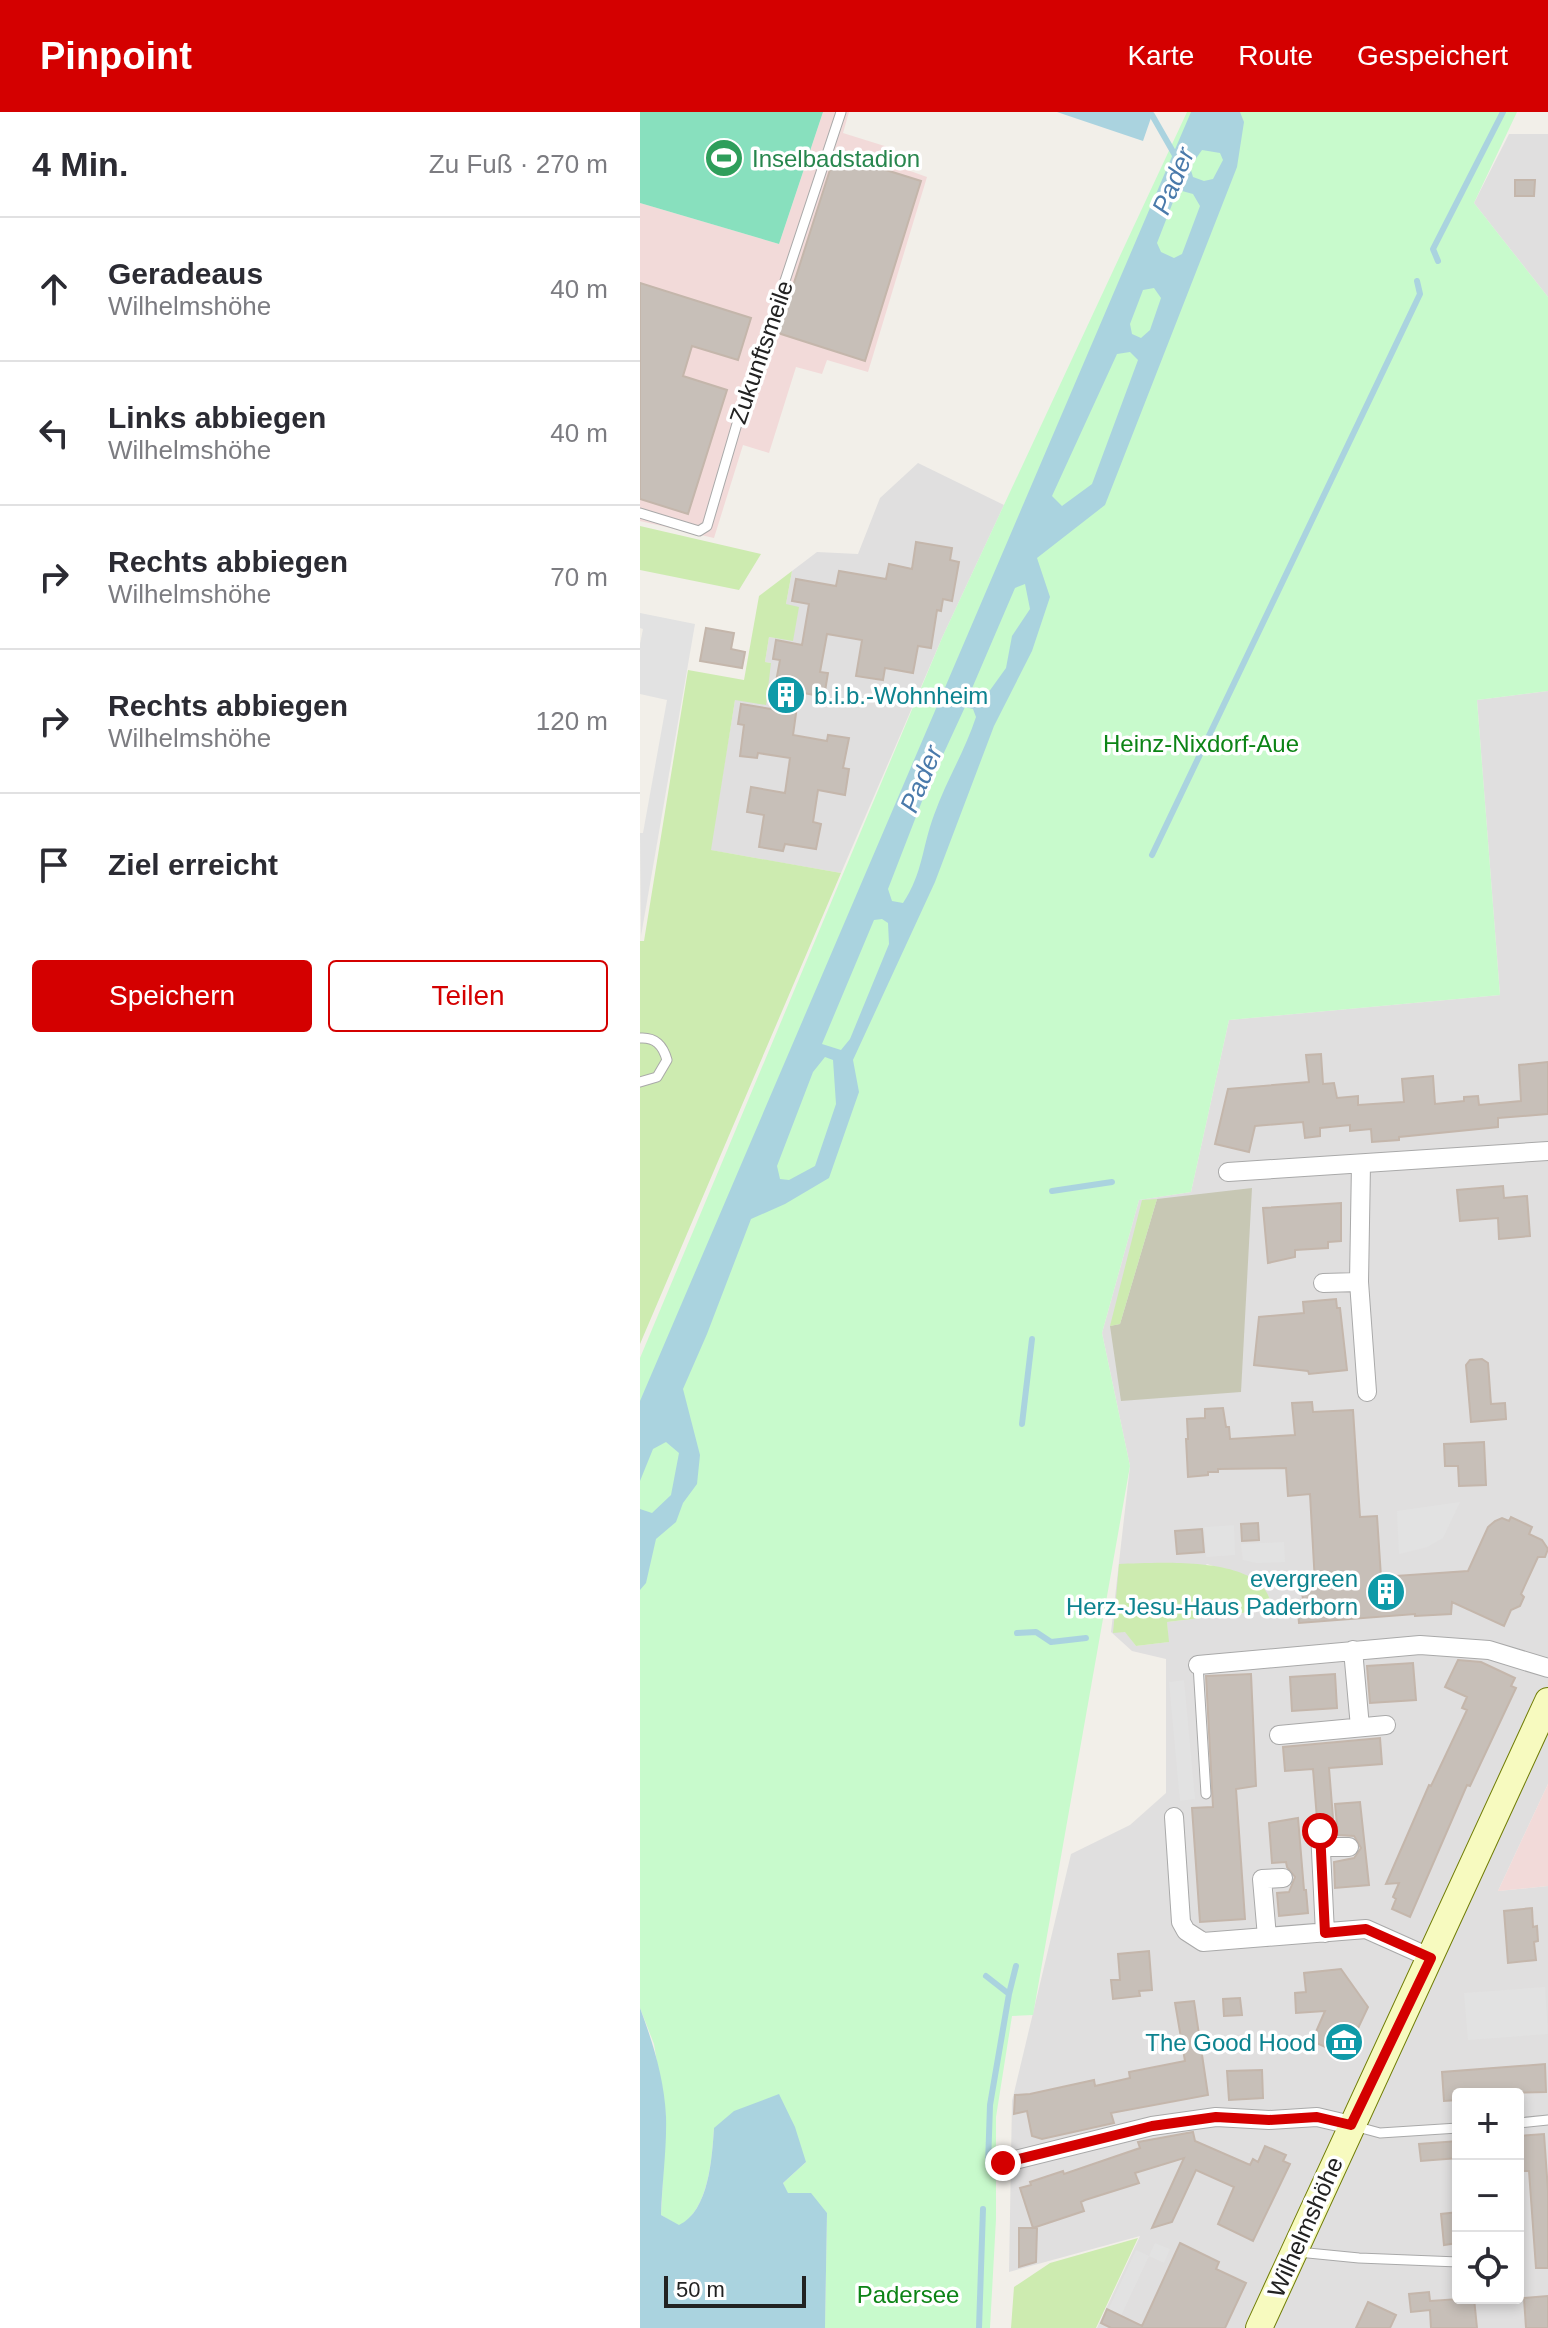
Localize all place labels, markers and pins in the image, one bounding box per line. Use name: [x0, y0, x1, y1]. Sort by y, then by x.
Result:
sports icon: Inselbadstadion: [703, 137, 745, 179]
place label: Inselbadstadion: [752, 145, 920, 172]
building icon: b.i.b.-Wohnheim: [765, 674, 807, 716]
place label: b.i.b.-Wohnheim: [814, 682, 988, 709]
place label: evergreen Herz-Jesu-Haus Paderborn: [1066, 1565, 1358, 1620]
building icon: evergreen Herz-Jesu-Haus Paderborn: [1365, 1571, 1407, 1613]
museum icon: The Good Hood: [1323, 2021, 1365, 2063]
place label: The Good Hood: [1145, 2029, 1316, 2056]

